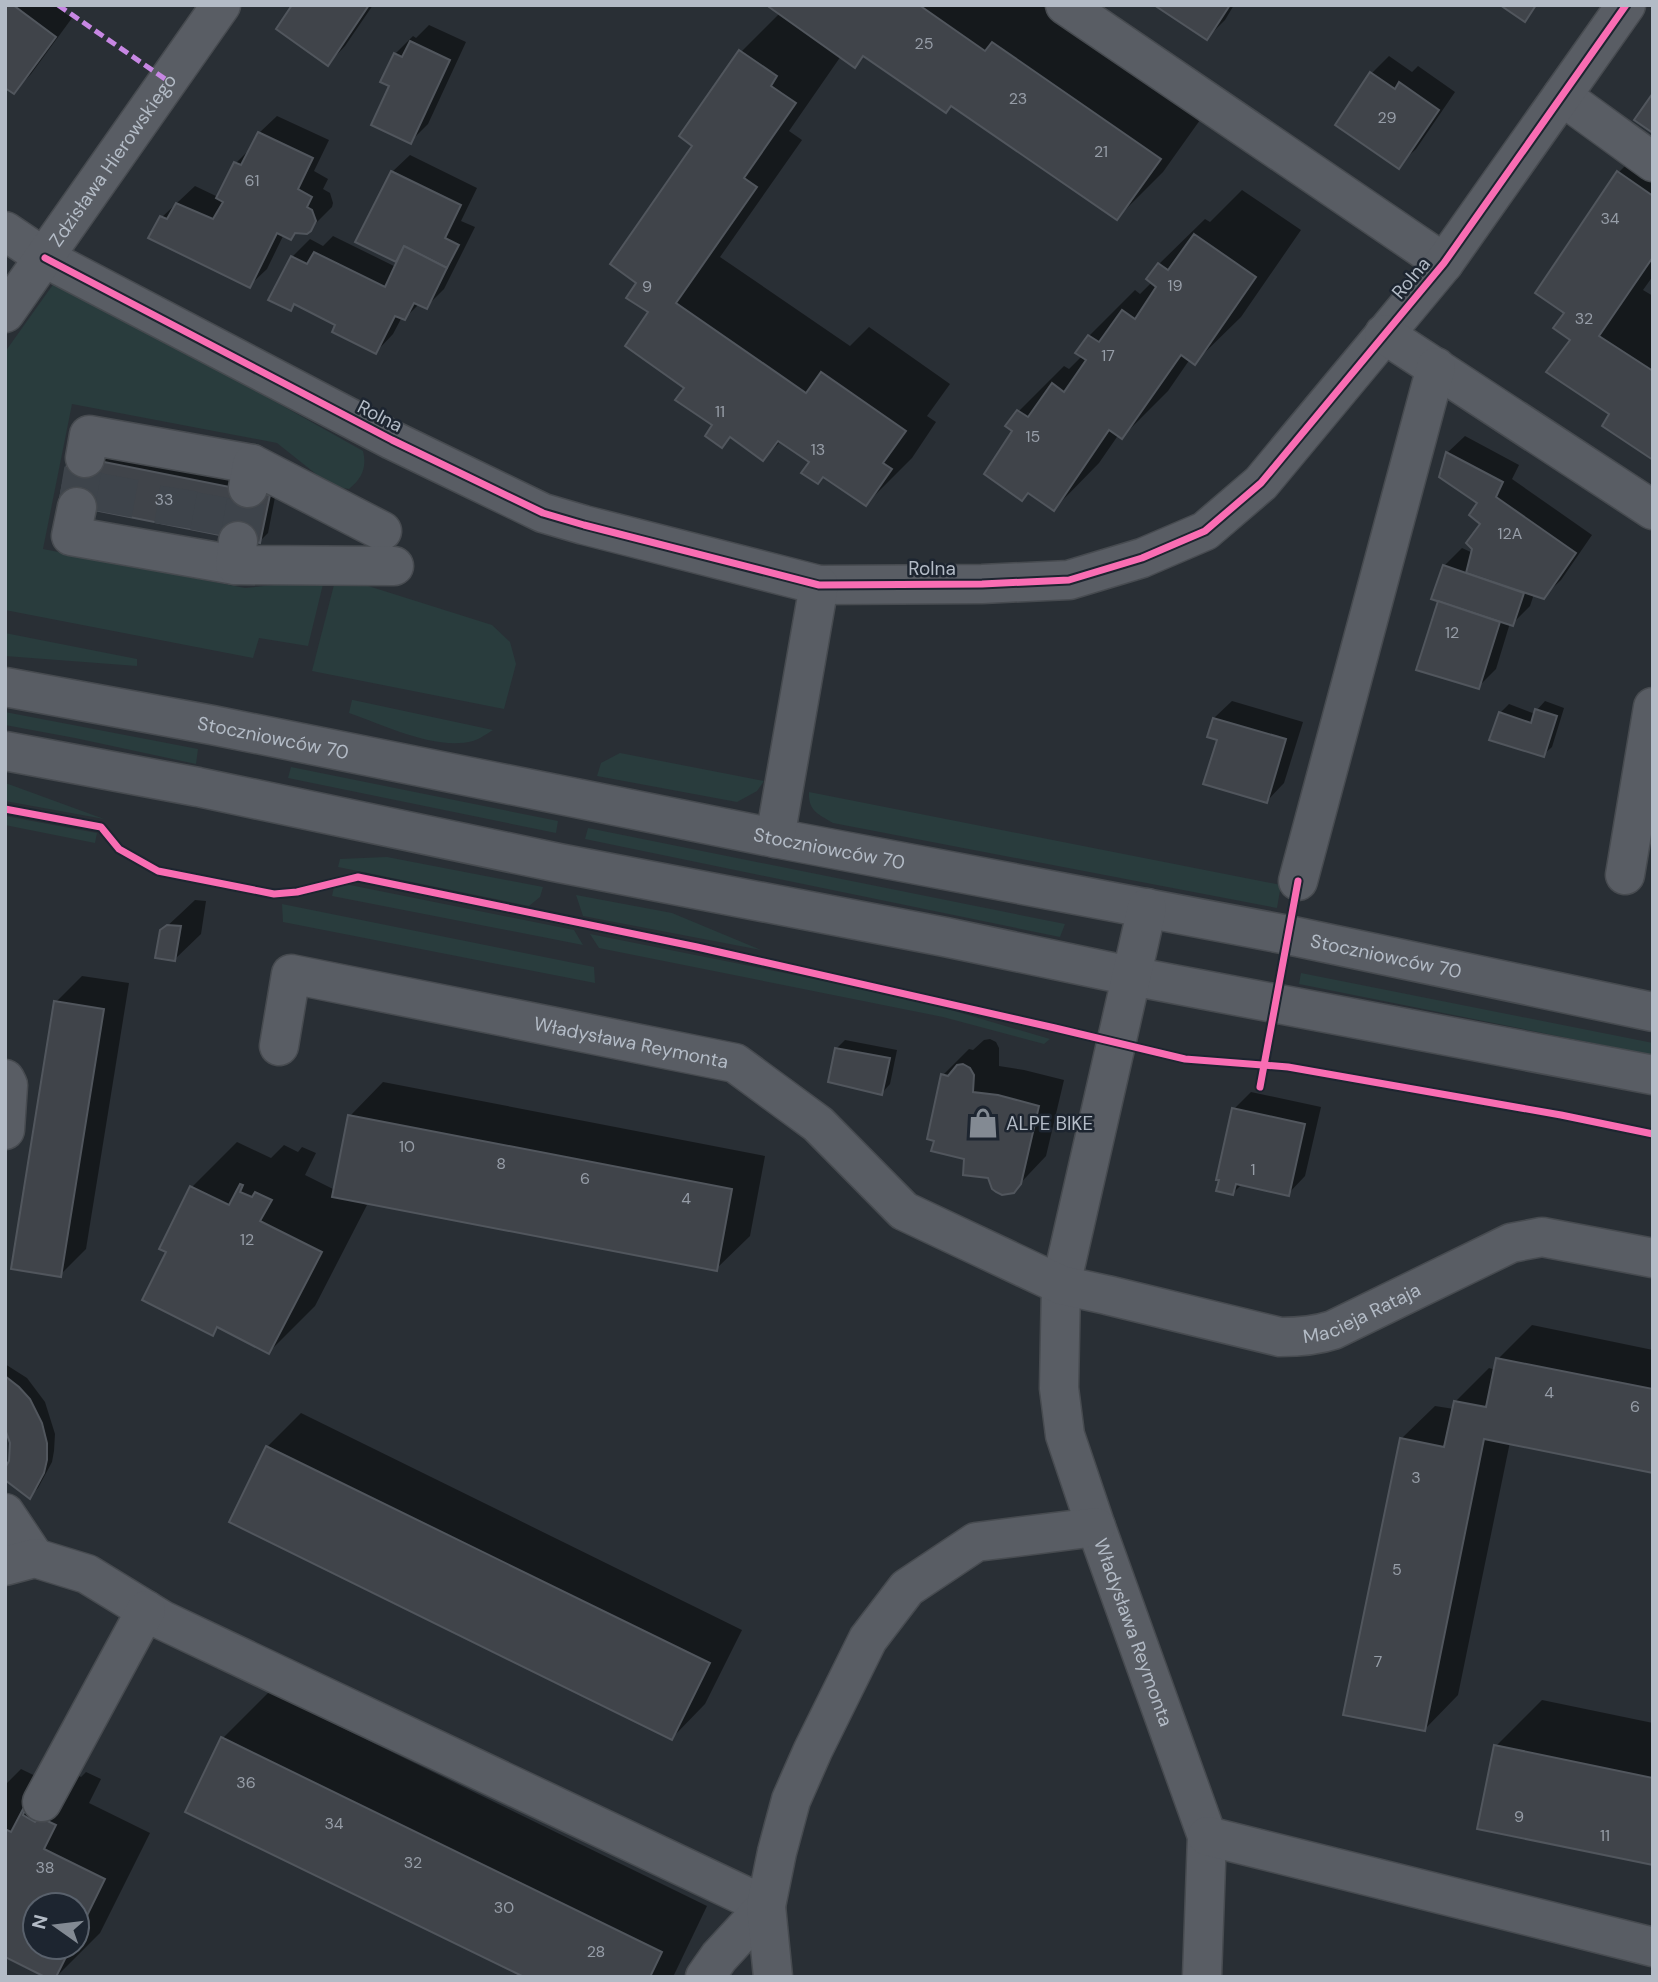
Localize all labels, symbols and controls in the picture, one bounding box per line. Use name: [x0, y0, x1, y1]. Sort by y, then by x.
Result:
house number: 25: [915, 33, 933, 54]
street label: Zdzisława Hierowskiego: [43, 68, 182, 251]
house number: 23: [1009, 88, 1027, 109]
house number: 29: [1377, 107, 1397, 128]
house number: 21: [1094, 141, 1108, 162]
house number: 61: [244, 170, 260, 191]
house number: 34: [1600, 208, 1620, 229]
street label: Rolna: [1386, 252, 1436, 304]
house number: 19: [1167, 275, 1183, 296]
house number: 9: [642, 276, 652, 297]
house number: 32: [1575, 308, 1593, 329]
house number: 17: [1101, 345, 1115, 366]
street label: Rolna: [353, 394, 407, 438]
house number: 11: [715, 401, 725, 422]
house number: 15: [1026, 426, 1040, 447]
house number: 13: [811, 439, 825, 460]
house number: 33: [155, 489, 173, 510]
house number: 12A: [1498, 523, 1523, 544]
street label: Rolna: [908, 556, 956, 581]
house number: 12: [1445, 622, 1459, 643]
street label: Stoczniowców 70: [196, 710, 351, 765]
street label: Stoczniowców 70: [751, 821, 907, 875]
street label: Stoczniowców 70: [1308, 928, 1464, 984]
street label: Władysława Reymonta: [532, 1010, 731, 1074]
shop icon: ALPE BIKE: [966, 1106, 1000, 1140]
place label: ALPE BIKE: [1006, 1111, 1093, 1136]
house number: 10: [399, 1136, 415, 1157]
house number: 8: [496, 1153, 506, 1174]
house number: 1: [1251, 1159, 1256, 1180]
house number: 6: [580, 1168, 590, 1189]
house number: 4: [681, 1188, 691, 1209]
house number: 12: [240, 1229, 254, 1250]
street label: Macieja Rataja: [1301, 1277, 1424, 1349]
house number: 4: [1544, 1382, 1554, 1403]
house number: 6: [1630, 1396, 1640, 1417]
house number: 3: [1411, 1467, 1421, 1488]
street label: Władysława Reymonta: [1089, 1535, 1179, 1730]
house number: 5: [1392, 1559, 1402, 1580]
house number: 7: [1374, 1651, 1382, 1672]
house number: 36: [236, 1772, 256, 1793]
house number: 9: [1514, 1806, 1524, 1827]
house number: 34: [324, 1813, 344, 1834]
house number: 11: [1600, 1825, 1610, 1846]
house number: 32: [404, 1852, 422, 1873]
house number: 38: [35, 1857, 55, 1878]
north arrow: [21, 1891, 91, 1961]
house number: 30: [494, 1897, 514, 1918]
text: N: [26, 1912, 54, 1932]
house number: 28: [587, 1941, 605, 1962]

